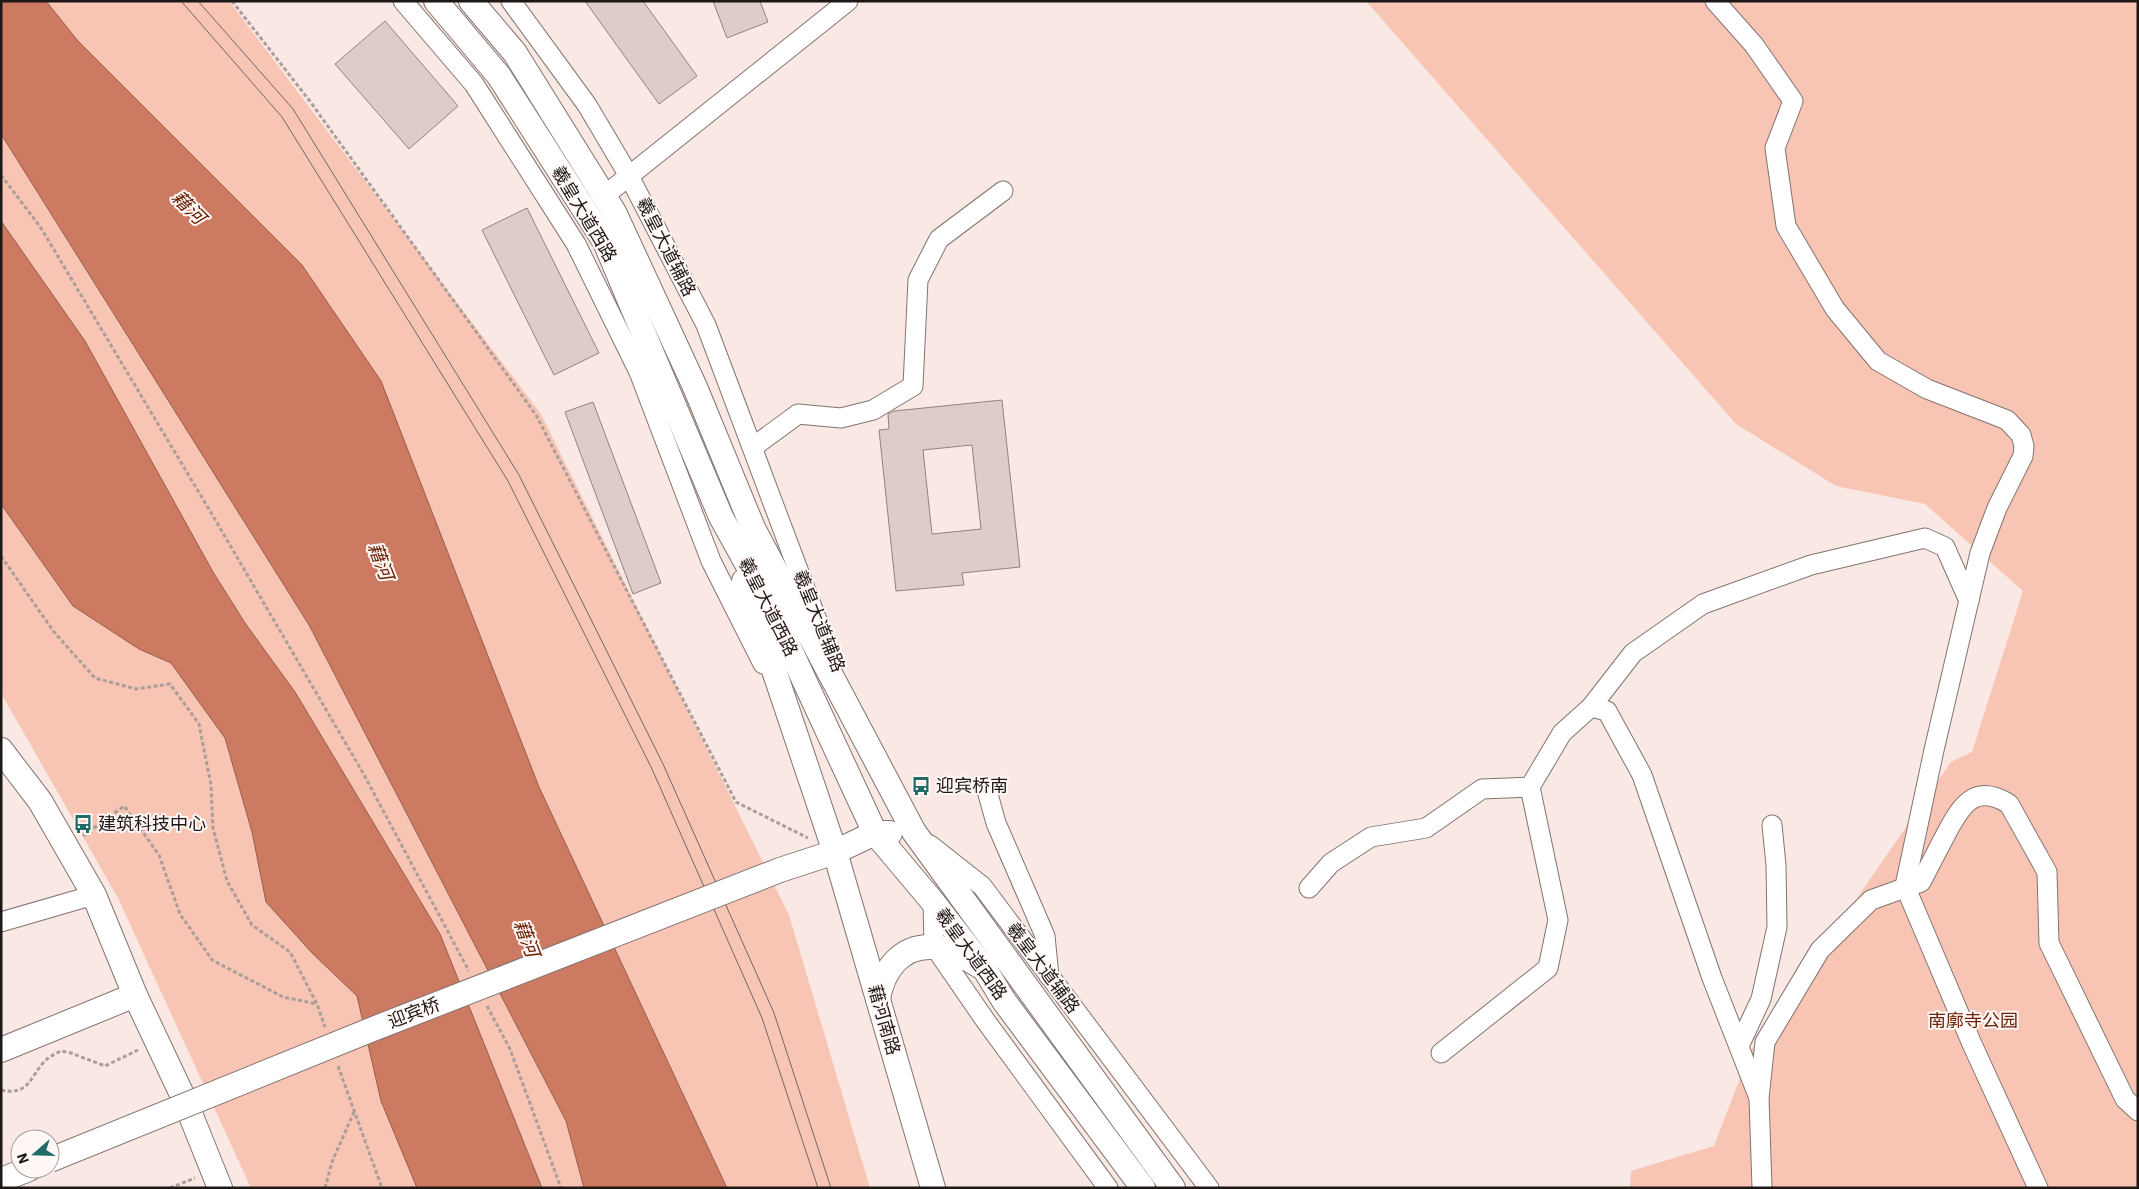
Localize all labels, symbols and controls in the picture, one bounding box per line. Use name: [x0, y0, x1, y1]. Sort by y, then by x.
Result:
street label: 羲皇大道西路: [547, 162, 622, 266]
water label: 藉河: [167, 185, 214, 232]
street label: 羲皇大道辅路: [632, 193, 701, 300]
water label: 藉河: [363, 539, 400, 587]
street label: 羲皇大道西路: [734, 553, 803, 660]
street label: 羲皇大道辅路: [789, 566, 850, 675]
place label: 迎宾桥南: [936, 774, 1008, 797]
bus stop icon: 迎宾桥南: [910, 775, 932, 797]
place label: 建筑科技中心: [98, 812, 206, 835]
bus stop icon: 建筑科技中心: [72, 813, 94, 835]
street label: 羲皇大道西路: [930, 903, 1012, 1004]
water label: 藉河: [509, 916, 546, 964]
street label: 羲皇大道辅路: [1002, 918, 1085, 1018]
street label: 藉河南路: [864, 982, 905, 1058]
street label: 迎宾桥: [384, 992, 443, 1033]
park label: 南廓寺公园: [1928, 1009, 2018, 1032]
north arrow: [10, 1129, 60, 1179]
text: N: [13, 1151, 33, 1166]

